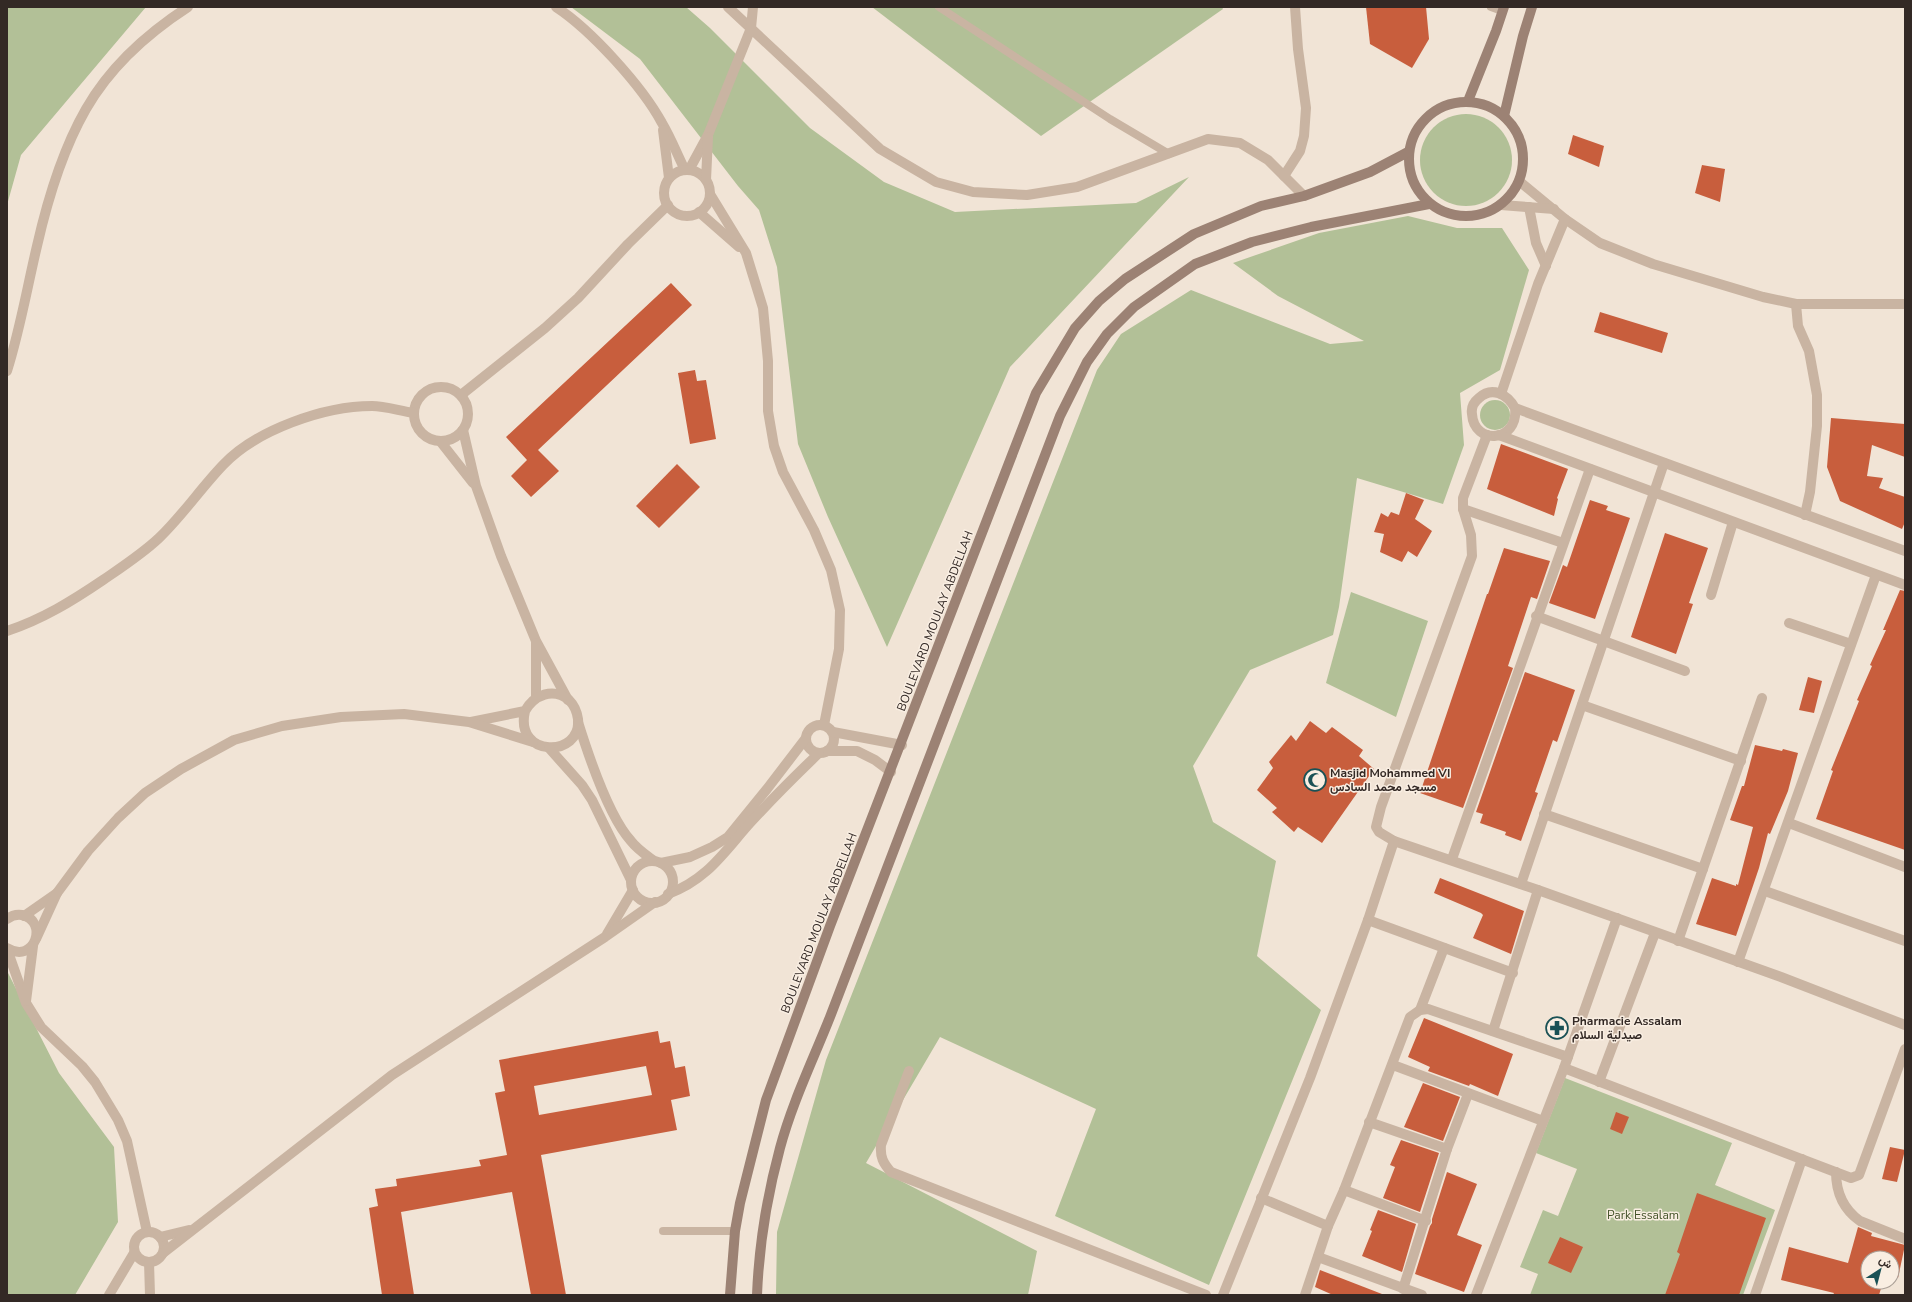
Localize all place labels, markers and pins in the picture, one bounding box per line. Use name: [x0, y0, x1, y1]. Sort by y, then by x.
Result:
place label: Masjid Mohammed VI مسجد محمد السادس: [1330, 765, 1450, 795]
mosque icon: Masjid Mohammed VI مسجد محمد السادس: [1302, 767, 1328, 793]
place label: Pharmacie Assalam صيدلية السلام: [1572, 1013, 1682, 1043]
pharmacy icon: Pharmacie Assalam صيدلية السلام: [1544, 1015, 1570, 1041]

